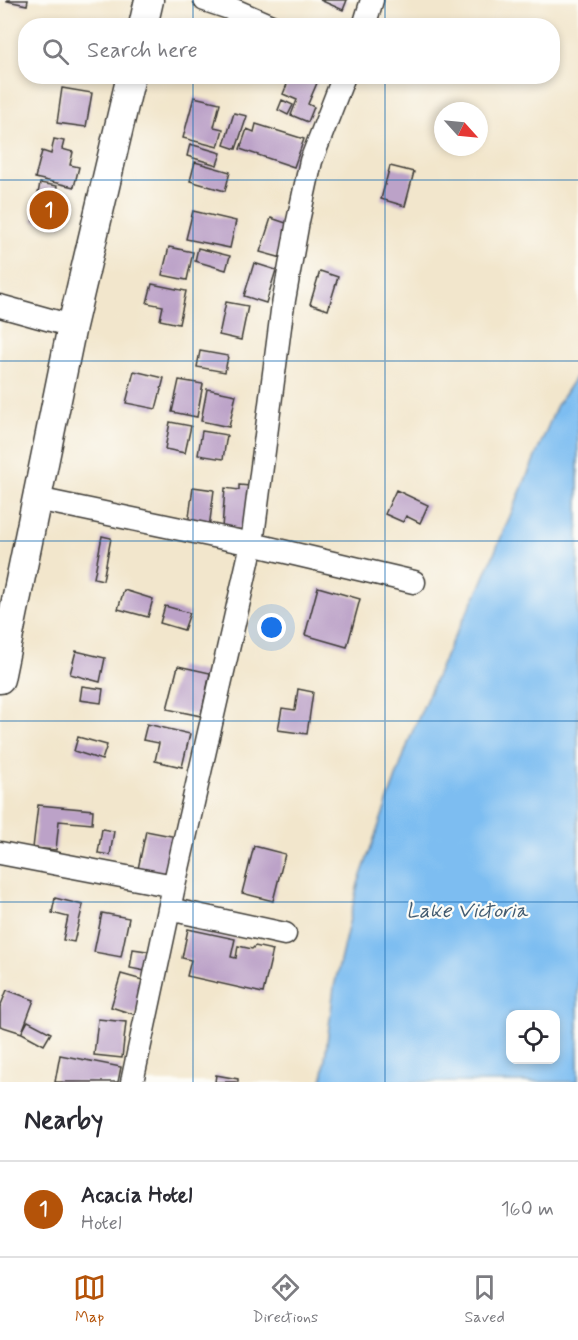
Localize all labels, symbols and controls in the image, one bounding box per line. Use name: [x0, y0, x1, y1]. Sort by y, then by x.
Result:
search box: [18, 18, 560, 84]
icon: search: [39, 35, 72, 68]
text: Search here: [87, 37, 198, 65]
north arrow: [434, 102, 488, 156]
pin: 1: [29, 188, 68, 232]
your location: [257, 613, 286, 642]
water label: Lake Victoria: [406, 897, 529, 925]
map controls: [506, 1010, 560, 1064]
button: locate: [506, 1010, 560, 1064]
text: Nearby: [24, 1104, 103, 1138]
text: Acacia Hotel: [81, 1182, 193, 1210]
text: 1: [39, 1196, 48, 1223]
text: 160 m: [501, 1196, 554, 1223]
text: Hotel: [81, 1210, 122, 1237]
tab: Map: [73, 1271, 106, 1328]
tab: Directions: [252, 1271, 318, 1328]
tab: Saved: [464, 1271, 505, 1328]

